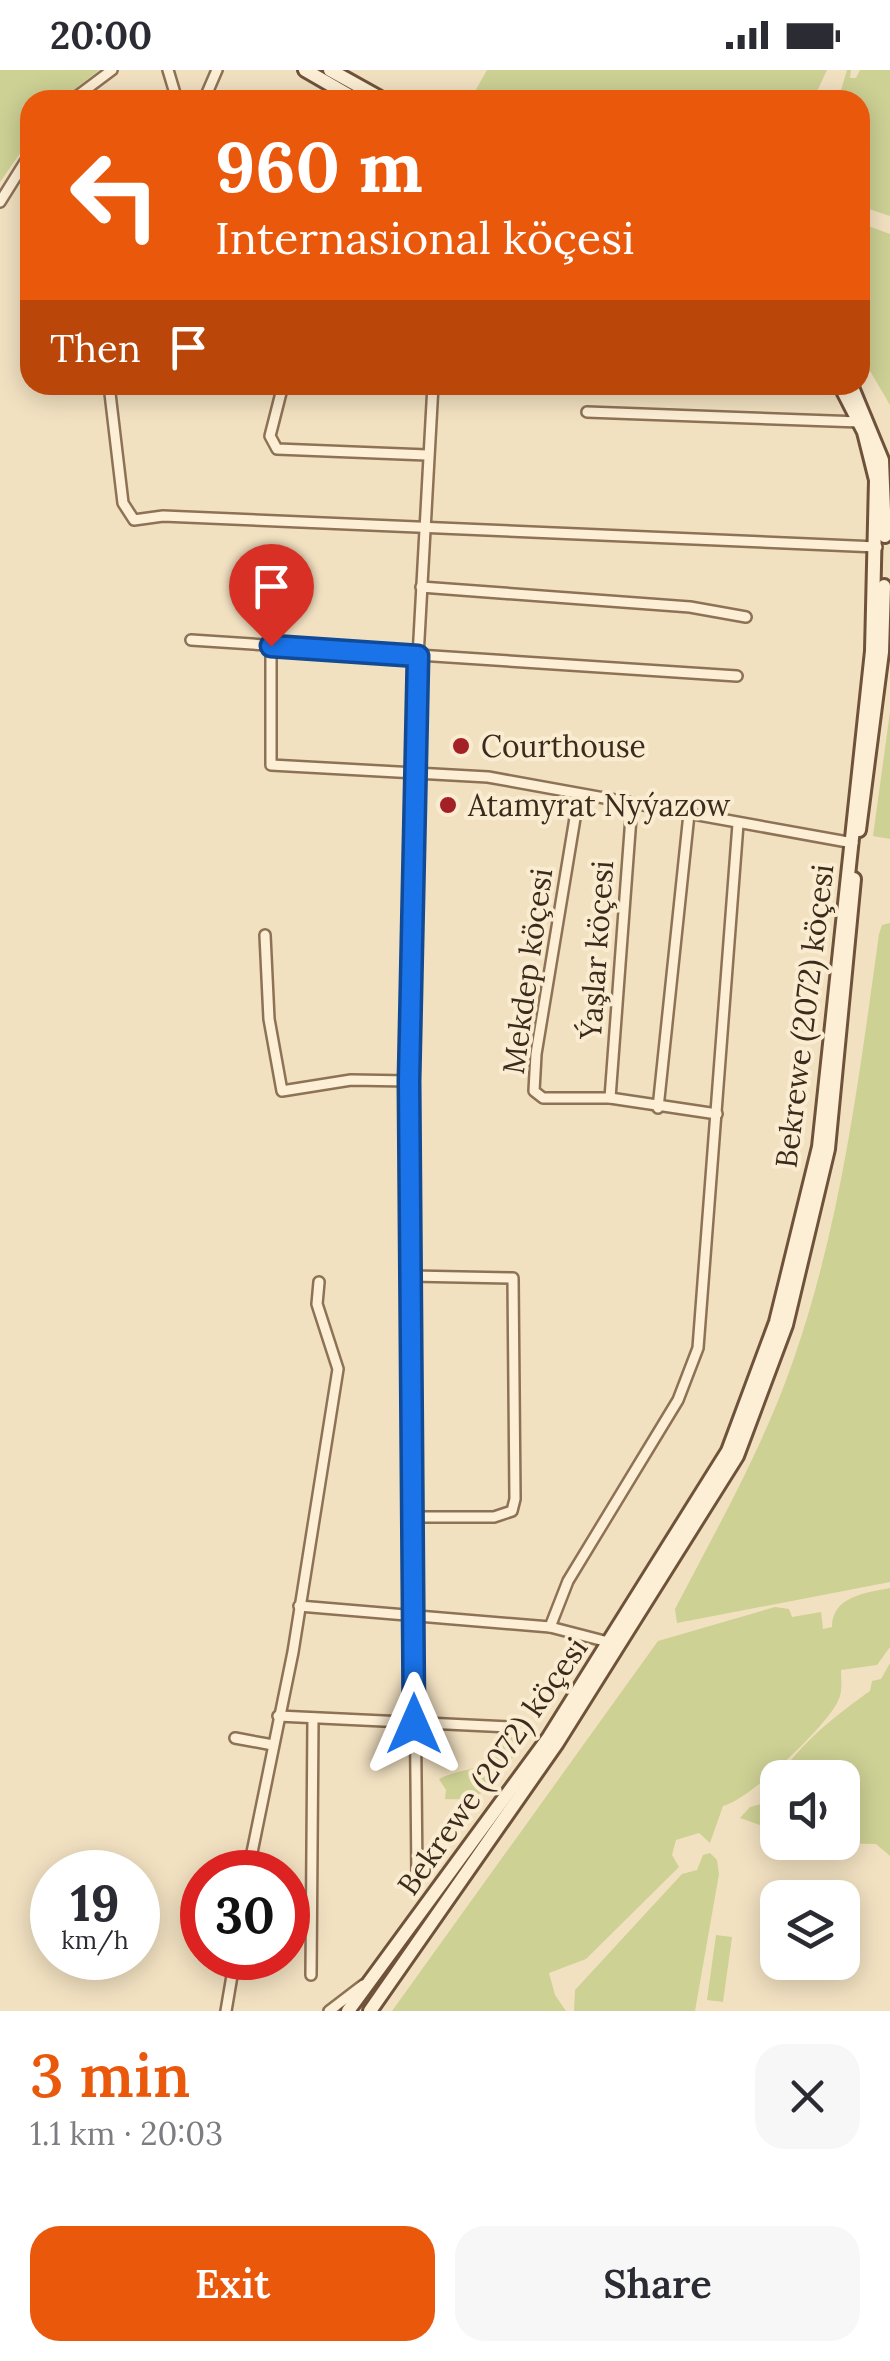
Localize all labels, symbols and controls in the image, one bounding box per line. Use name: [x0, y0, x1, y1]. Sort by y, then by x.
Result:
text: 20:00: [50, 11, 152, 59]
text: 960 m: [215, 122, 423, 211]
icon: left: [50, 130, 180, 260]
text: Internasional köçesi: [215, 209, 635, 266]
icon: arrive: [161, 320, 216, 375]
text: Then: [50, 324, 141, 372]
pin: [229, 544, 314, 647]
icon: arrive: [244, 559, 299, 614]
place label: Courthouse: [481, 727, 646, 765]
marker: Courthouse: [450, 735, 472, 757]
place label: Atamyrat Nyýazow: [467, 786, 730, 825]
marker: Atamyrat Nyýazow: [437, 794, 459, 816]
street label: Ýaşlar köçesi: [571, 859, 621, 1042]
street label: Bekrewe (2072) köçesi: [767, 862, 842, 1170]
street label: Mekdep köçesi: [494, 866, 560, 1076]
street label: Bekrewe (2072) köçesi: [389, 1630, 596, 1903]
position arrow: [362, 1672, 466, 1776]
map controls: [760, 1760, 860, 1980]
button: sound: [760, 1760, 860, 1860]
speed limit sign: 30: [180, 1850, 310, 1980]
text: 19: [70, 1871, 120, 1935]
button: layers: [760, 1880, 860, 1980]
text: km/h: [61, 1924, 129, 1956]
text: 3 min: [30, 2037, 190, 2113]
button: close: [755, 2044, 860, 2149]
text: 1.1 km · 20:03: [30, 2113, 223, 2154]
button: Exit: [30, 2226, 435, 2341]
button: Share: [455, 2226, 860, 2341]

